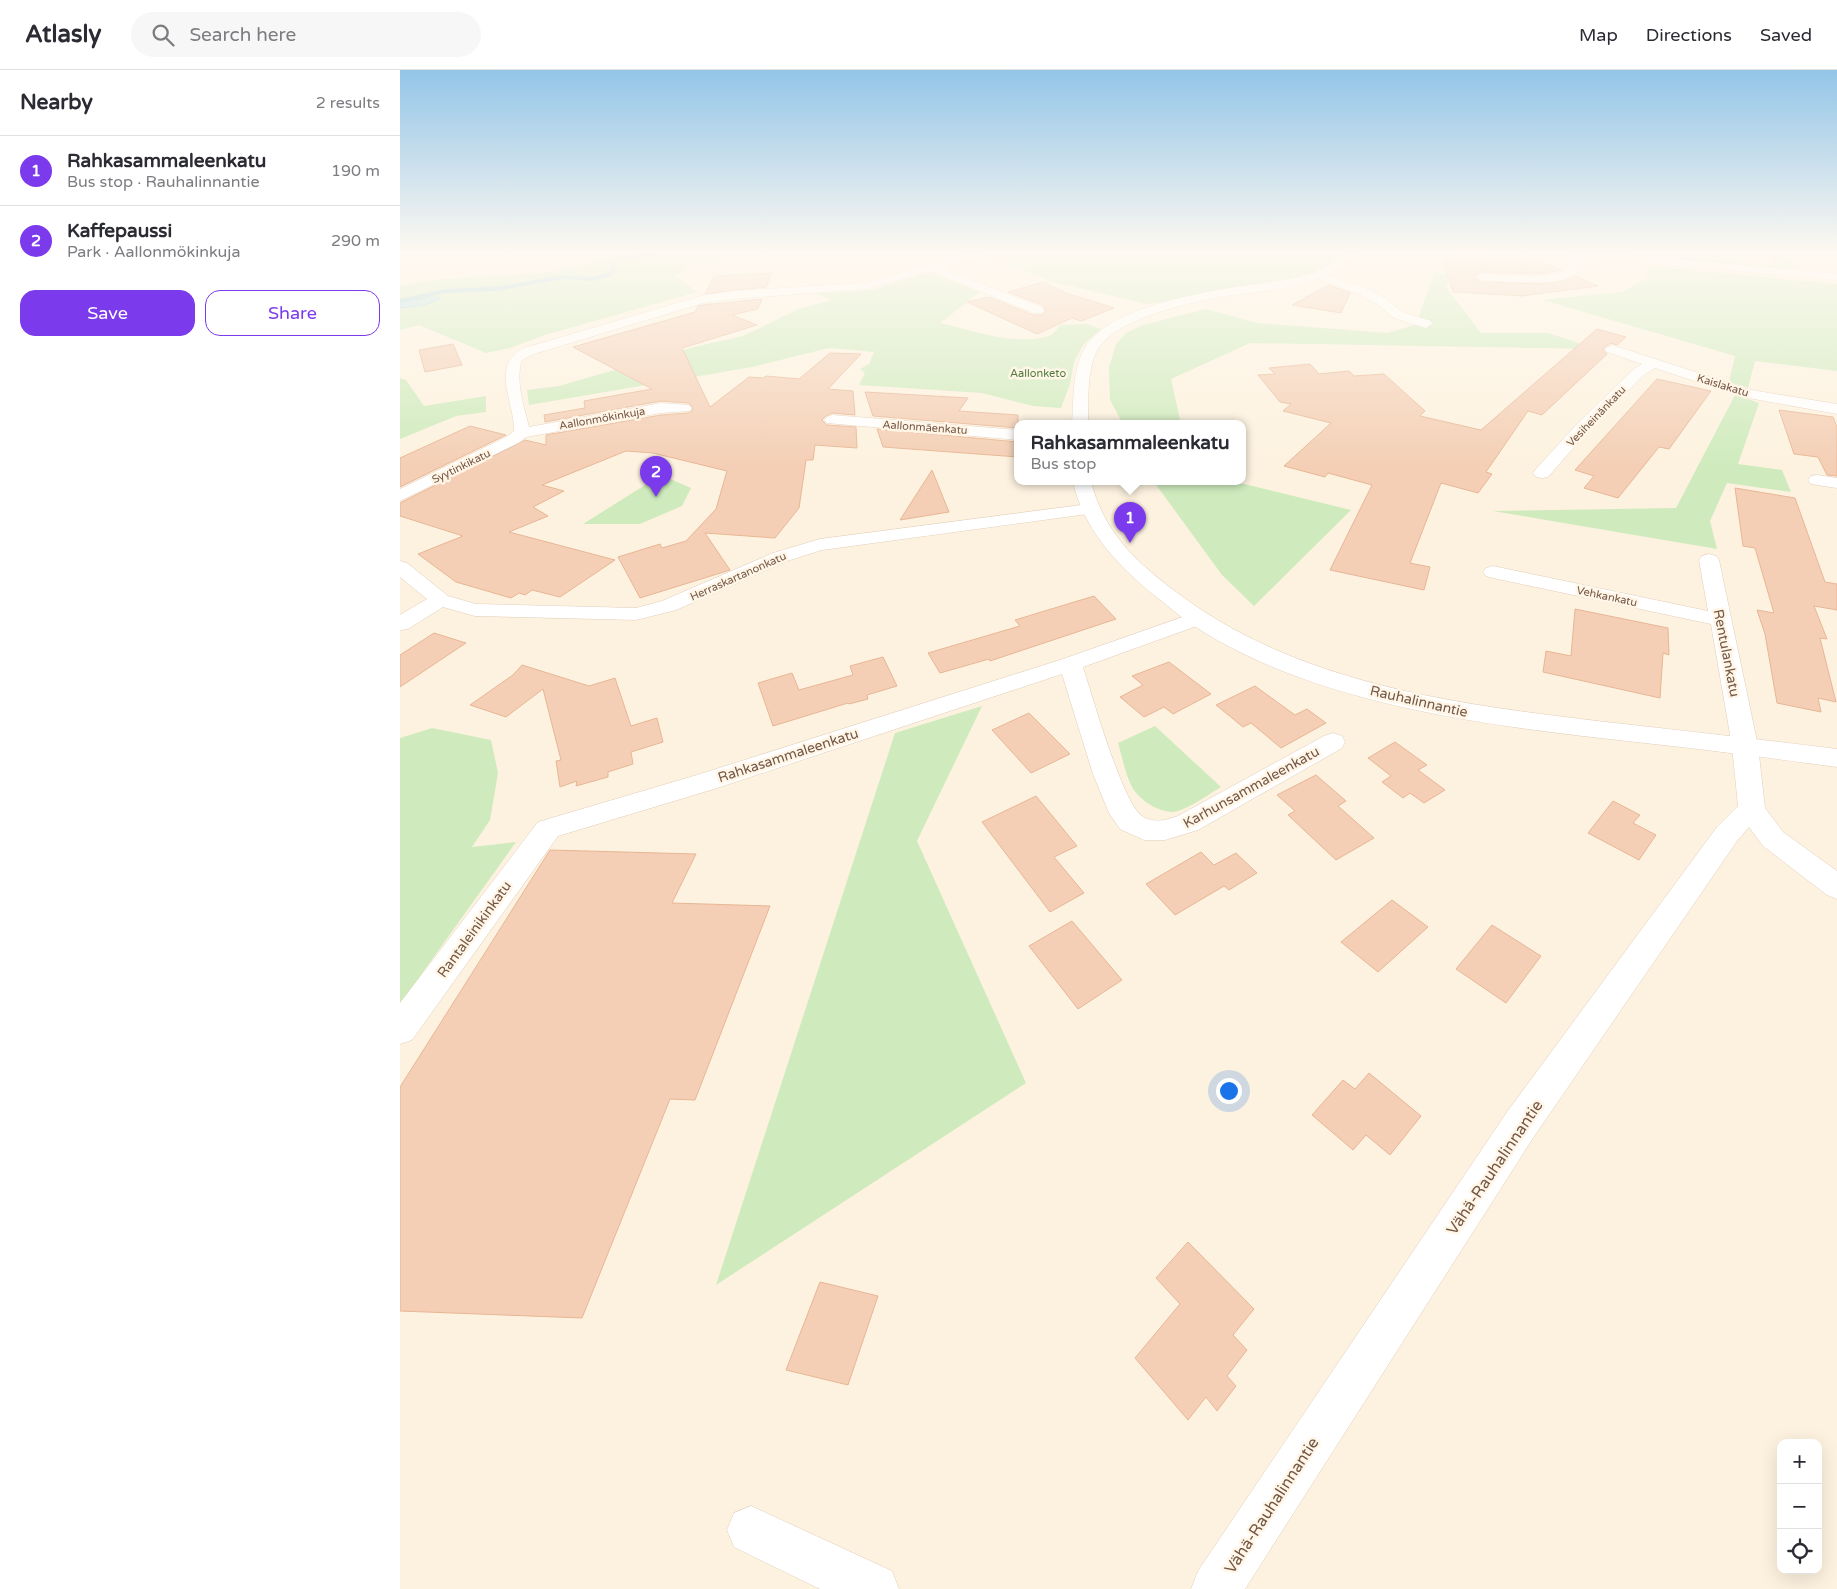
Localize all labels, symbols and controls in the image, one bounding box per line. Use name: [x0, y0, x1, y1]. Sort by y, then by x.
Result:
search box: [131, 12, 481, 57]
text: Atlasly: [25, 20, 101, 49]
icon: search: [149, 21, 177, 49]
text: Search here: [189, 24, 296, 46]
text: Map: [1579, 24, 1618, 46]
text: Directions: [1646, 24, 1732, 46]
text: Saved: [1760, 24, 1812, 46]
text: Nearby: [20, 90, 93, 115]
text: 2 results: [316, 93, 380, 113]
text: Rahkasammaleenkatu: [67, 150, 266, 172]
text: 1: [31, 161, 41, 181]
text: 190 m: [331, 161, 380, 181]
text: Bus stop · Rauhalinnantie: [67, 172, 259, 192]
text: Kaffepaussi: [67, 220, 172, 242]
text: 2: [31, 231, 41, 251]
text: 290 m: [331, 231, 380, 251]
text: Park · Aallonmökinkuja: [67, 242, 240, 262]
button: Save: [20, 290, 195, 336]
button: Share: [205, 290, 380, 336]
park label: Aallonketo: [1010, 367, 1066, 380]
street label: Kaislakatu: [1695, 371, 1750, 399]
street label: Vesiheinänkatu: [1564, 383, 1629, 449]
street label: Aallonmökinkuja: [558, 405, 646, 432]
street label: Aallonmäenkatu: [882, 418, 968, 437]
popup: [1014, 420, 1246, 485]
text: Rahkasammaleenkatu: [1030, 432, 1230, 454]
street label: Syytinkikatu: [430, 447, 493, 486]
text: Bus stop: [1030, 454, 1096, 474]
pin: 2: [640, 456, 672, 497]
pin: 1: [1114, 502, 1146, 543]
street label: Herraskartanonkatu: [688, 549, 788, 604]
street label: Vehkankatu: [1575, 584, 1638, 609]
street label: Rentulankatu: [1710, 608, 1743, 698]
street label: Rauhalinnantie: [1368, 682, 1469, 721]
street label: Rahkasammaleenkatu: [716, 725, 861, 786]
street label: Karhunsammaleenkatu: [1180, 743, 1322, 832]
street label: Rantaleinikinkatu: [434, 878, 515, 981]
your location: [1216, 1078, 1242, 1104]
street label: Vähä-Rauhalinnantie: [1442, 1096, 1547, 1239]
street label: Vähä-Rauhalinnantie: [1220, 1434, 1323, 1577]
map controls: [1777, 1439, 1822, 1574]
button: +: [1777, 1439, 1822, 1484]
button: −: [1777, 1484, 1822, 1529]
button: locate: [1777, 1529, 1822, 1574]

